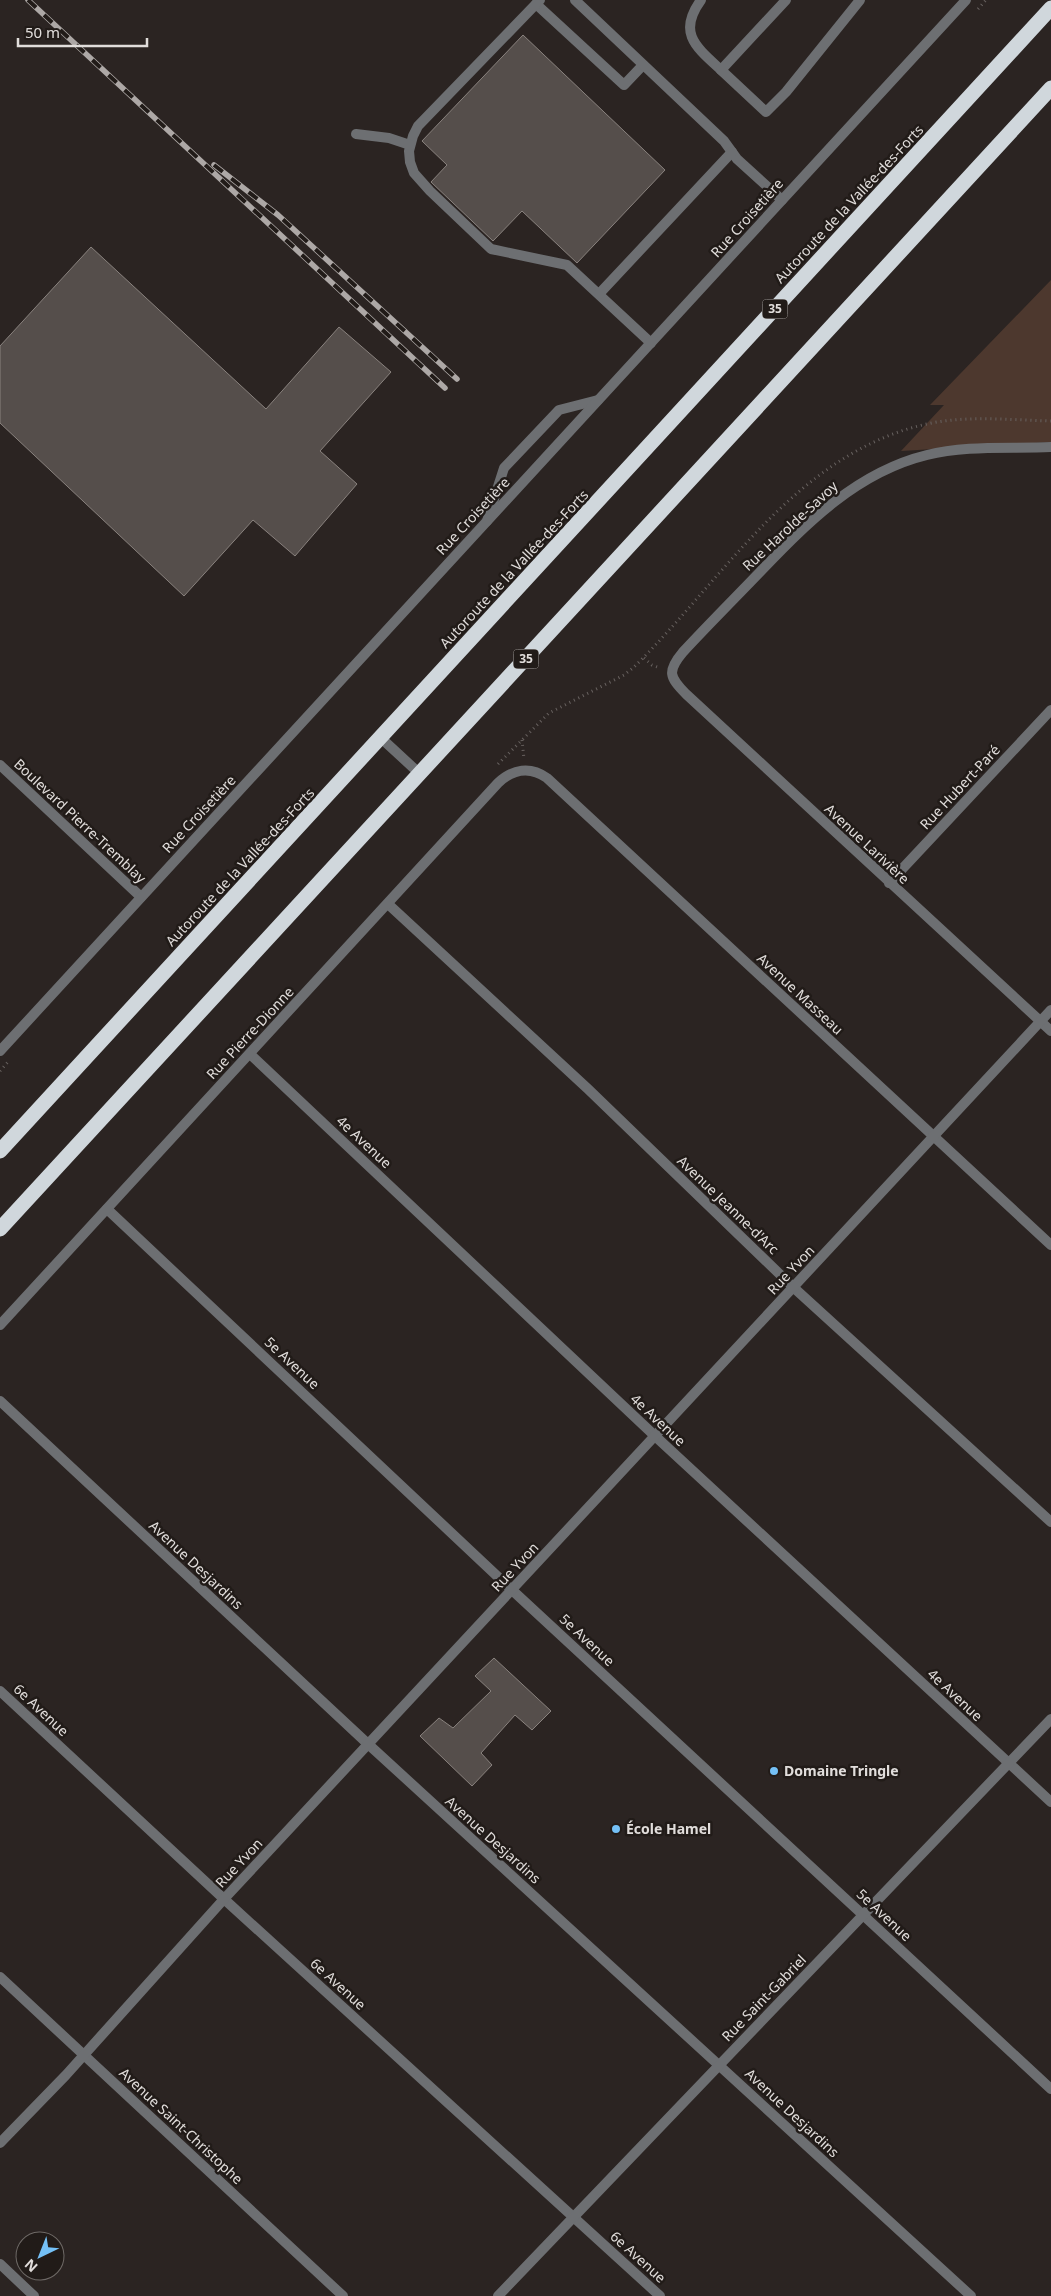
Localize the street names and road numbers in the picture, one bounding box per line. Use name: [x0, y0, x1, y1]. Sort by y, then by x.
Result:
street label: Autoroute de la Vallée-des-Forts: [770, 120, 927, 287]
street label: Rue Croisetière: [706, 174, 787, 261]
road number: 35: [762, 300, 788, 318]
street label: Rue Croisetière: [432, 473, 514, 559]
street label: Rue Harolde-Savoy: [738, 476, 842, 575]
street label: Autoroute de la Vallée-des-Forts: [435, 485, 592, 652]
road number: 35: [514, 650, 538, 669]
street label: Rue Hubert-Paré: [915, 740, 1004, 833]
street label: Boulevard Pierre-Tremblay: [10, 754, 151, 888]
street label: Rue Croisetière: [158, 771, 240, 857]
street label: Autoroute de la Vallée-des-Forts: [161, 783, 318, 950]
street label: Avenue Larivière: [821, 799, 914, 888]
street label: Avenue Masseau: [753, 949, 847, 1038]
street label: Rue Pierre-Dionne: [202, 982, 298, 1083]
street label: 4e Avenue: [333, 1111, 396, 1172]
street label: Avenue Jeanne-d'Arc: [674, 1151, 783, 1258]
street label: Rue Yvon: [763, 1241, 818, 1298]
street label: 5e Avenue: [261, 1332, 324, 1393]
street label: 4e Avenue: [627, 1389, 690, 1450]
street label: Avenue Desjardins: [145, 1516, 248, 1613]
street label: Rue Yvon: [487, 1538, 542, 1595]
street label: 5e Avenue: [556, 1609, 619, 1670]
street label: 4e Avenue: [924, 1664, 987, 1725]
street label: 6e Avenue: [10, 1679, 73, 1740]
street label: Avenue Desjardins: [442, 1792, 545, 1888]
street label: Rue Yvon: [211, 1834, 266, 1891]
street label: 5e Avenue: [853, 1884, 916, 1945]
street label: Rue Saint-Gabriel: [717, 1950, 810, 2045]
street label: 6e Avenue: [306, 1954, 370, 2014]
street label: Avenue Saint-Christophe: [115, 2063, 247, 2188]
street label: Avenue Desjardins: [741, 2064, 844, 2161]
street label: 6e Avenue: [606, 2227, 670, 2287]

